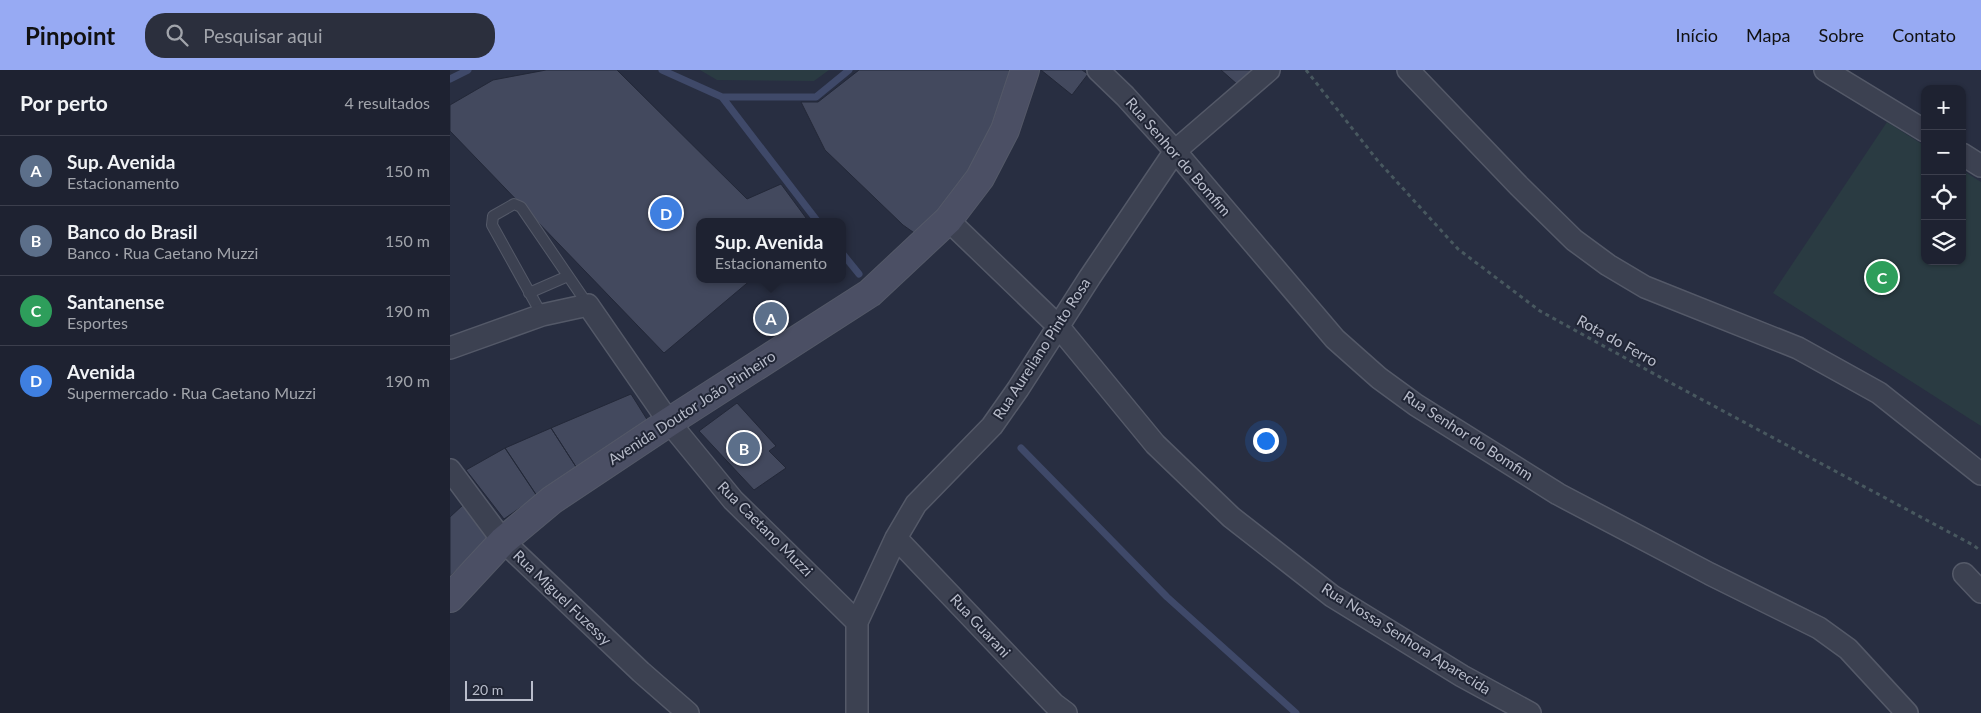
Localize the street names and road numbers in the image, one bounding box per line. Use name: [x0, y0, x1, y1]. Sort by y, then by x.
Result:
street label: Rua Senhor do Bomfim: [1122, 93, 1235, 219]
street label: Rua Aureliano Pinto Rosa: [989, 274, 1094, 422]
street label: Rota do Ferro: [1574, 311, 1661, 370]
street label: Avenida Doutor João Pinheiro: [604, 346, 779, 468]
street label: Rua Senhor do Bomfim: [1400, 387, 1537, 484]
street label: Rua Caetano Muzzi: [714, 477, 817, 580]
street label: Rua Miguel Fuzessy: [510, 546, 616, 649]
street label: Rua Nossa Senhora Aparecida: [1319, 579, 1494, 698]
street label: Rua Guarani: [947, 590, 1015, 661]

